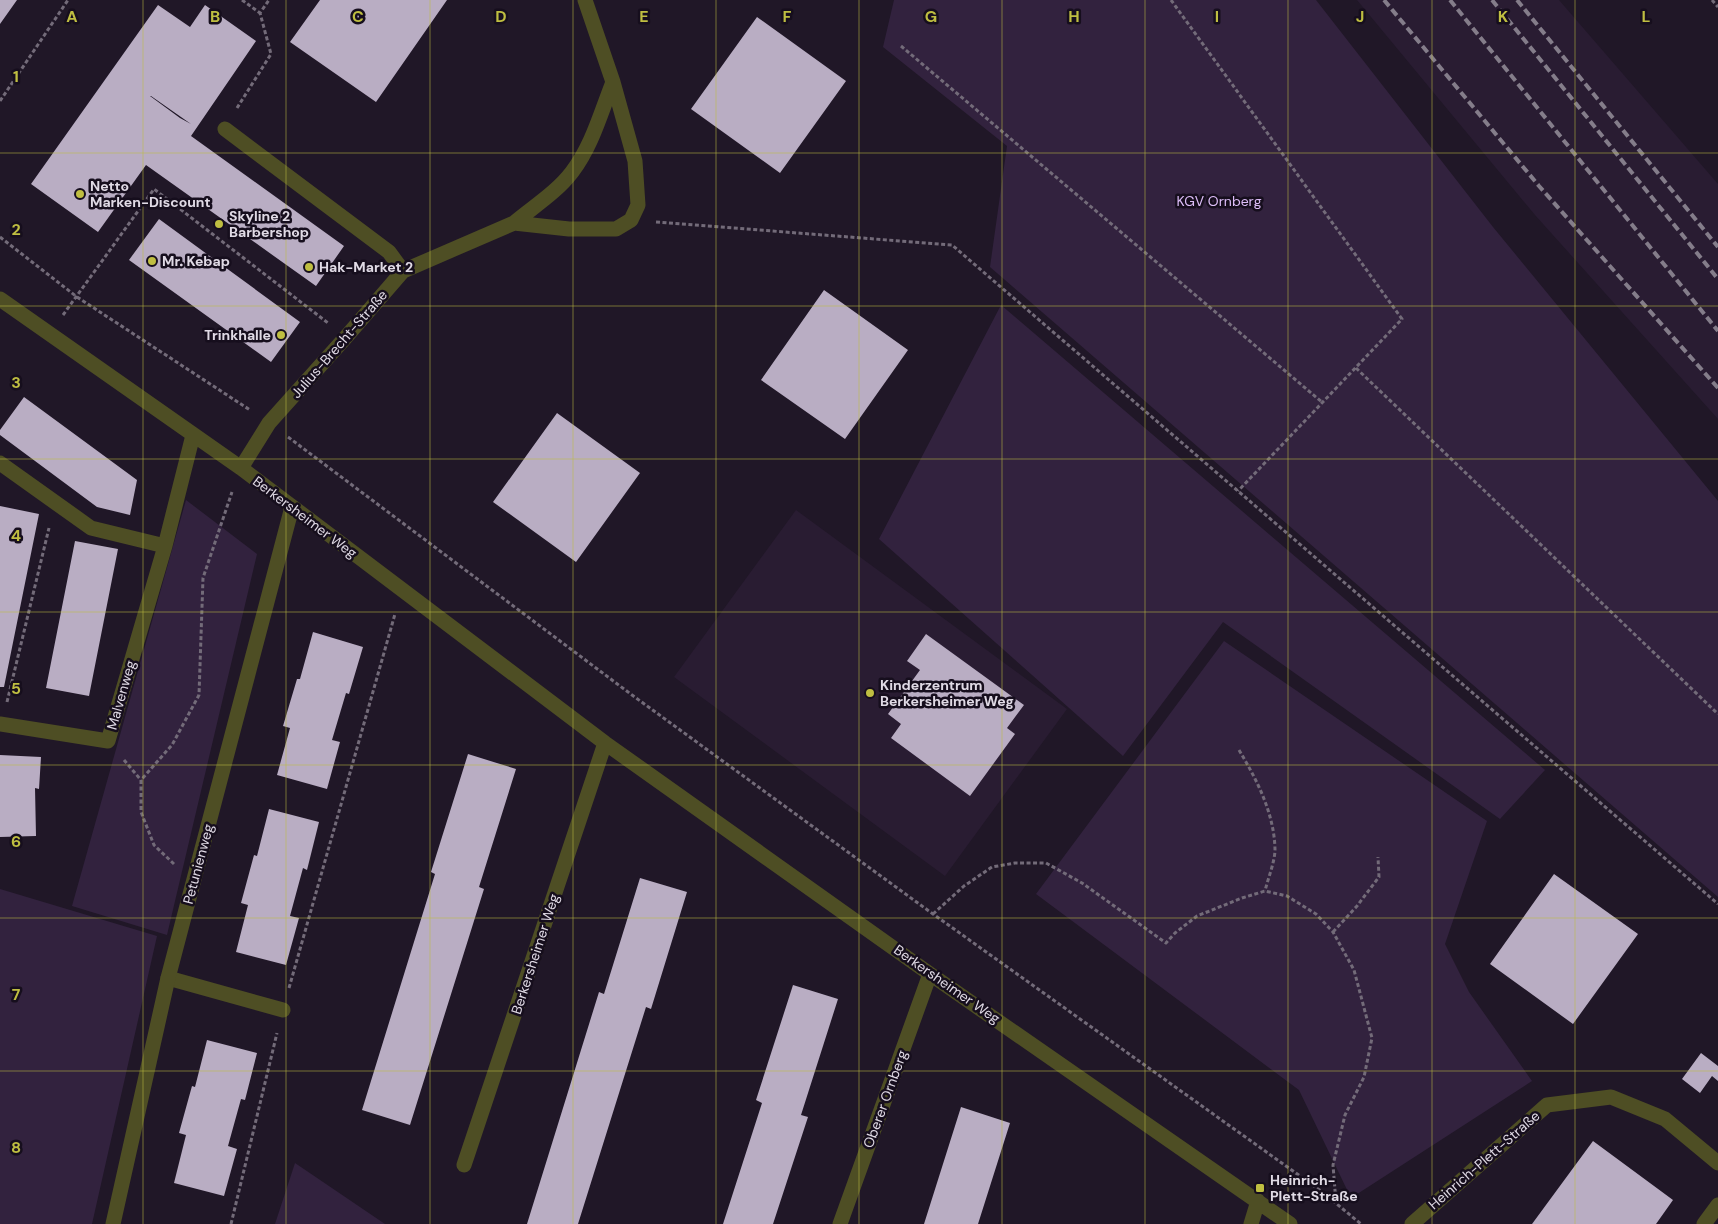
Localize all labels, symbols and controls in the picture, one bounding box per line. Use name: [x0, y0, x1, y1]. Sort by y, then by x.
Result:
text: A: [66, 6, 78, 27]
text: B: [210, 6, 220, 27]
text: C: [352, 6, 364, 27]
text: D: [495, 6, 507, 27]
text: E: [639, 6, 649, 27]
text: F: [783, 6, 792, 27]
text: G: [925, 6, 937, 27]
text: H: [1068, 6, 1080, 27]
text: I: [1215, 6, 1219, 27]
text: J: [1356, 6, 1364, 27]
text: K: [1498, 6, 1509, 27]
text: L: [1642, 6, 1651, 27]
text: 1: [13, 66, 19, 87]
place label: Netto Marken-Discount: [90, 177, 211, 211]
marker: Netto Marken-Discount: [74, 188, 86, 200]
park label: KGV Ornberg: [1177, 192, 1262, 210]
place label: Skyline 2 Barbershop: [229, 207, 309, 241]
marker: Skyline 2 Barbershop: [213, 218, 225, 230]
text: 2: [11, 219, 21, 240]
place label: Mr. Kebap: [162, 252, 230, 270]
marker: Mr. Kebap: [146, 255, 158, 267]
place label: Hak-Market 2: [319, 258, 413, 276]
marker: Hak-Market 2: [303, 261, 315, 273]
street label: Julius-Brecht-Straße: [287, 286, 391, 402]
place label: Trinkhalle: [204, 326, 271, 344]
marker: Trinkhalle: [275, 329, 287, 341]
text: 3: [11, 372, 21, 393]
street label: Berkersheimer Weg: [249, 472, 361, 562]
text: 4: [11, 525, 21, 546]
street label: Malvenweg: [102, 658, 140, 732]
place label: Kinderzentrum Berkersheimer Weg: [880, 676, 1014, 710]
text: 5: [11, 678, 21, 699]
marker: Kinderzentrum Berkersheimer Weg: [864, 687, 876, 699]
street label: Petunienweg: [179, 822, 217, 906]
text: 6: [11, 831, 21, 852]
street label: Berkersheimer Weg: [507, 891, 563, 1016]
street label: Berkersheimer Weg: [890, 941, 1004, 1027]
text: 7: [12, 984, 21, 1005]
street label: Oberer Ornberg: [859, 1047, 911, 1150]
street label: Heinrich-Plett-Straße: [1425, 1107, 1544, 1213]
text: 8: [11, 1137, 21, 1158]
place label: Heinrich- Plett-Straße: [1270, 1171, 1358, 1205]
marker: Heinrich- Plett-Straße: [1254, 1182, 1266, 1194]

